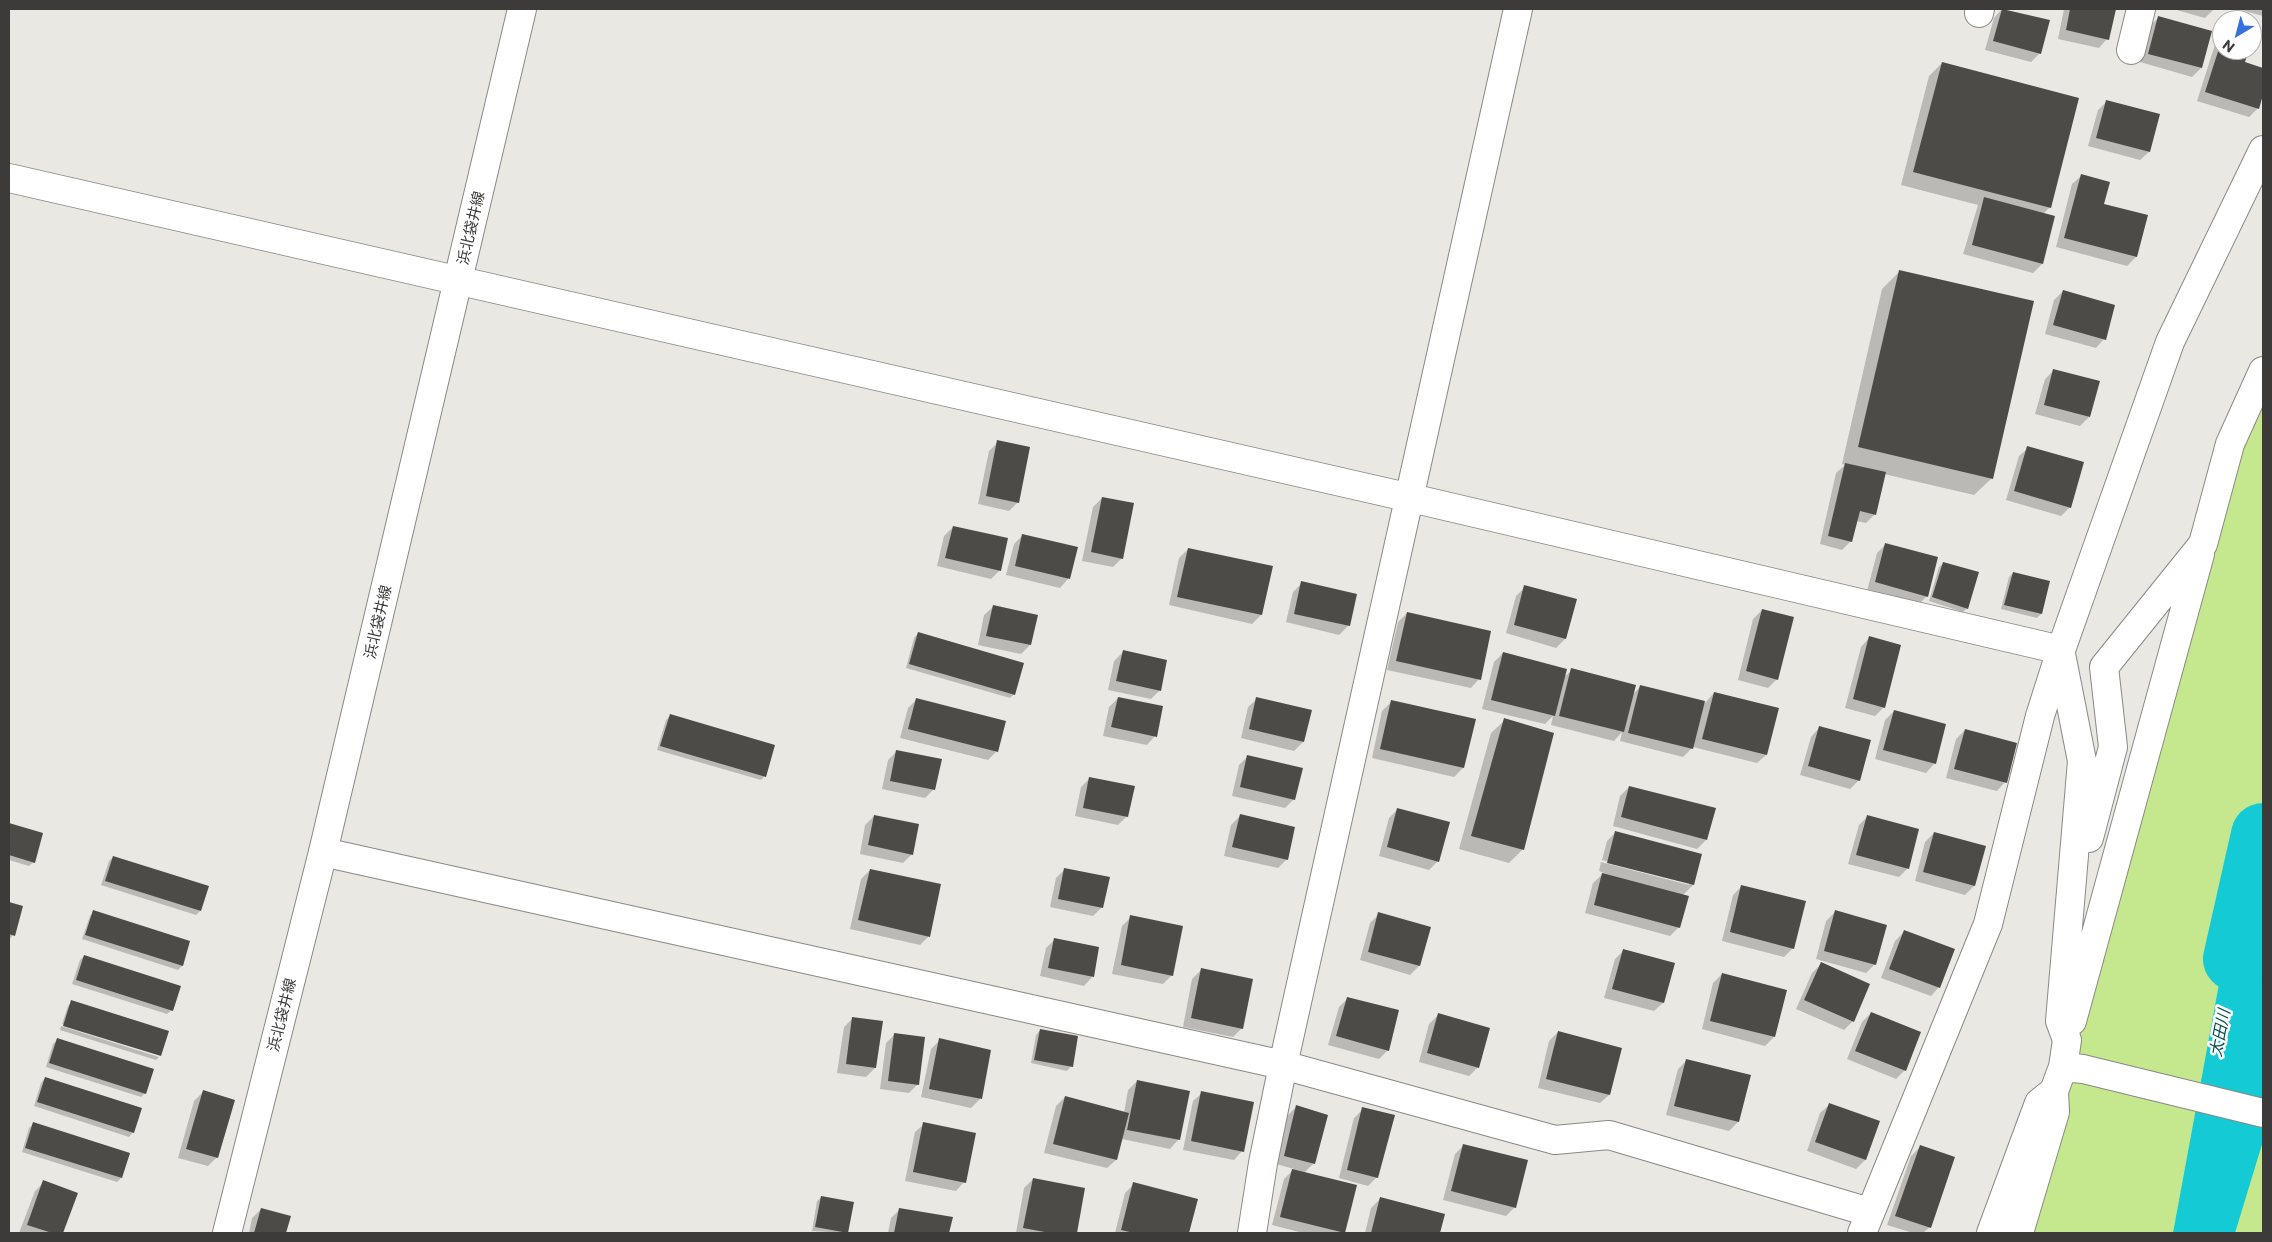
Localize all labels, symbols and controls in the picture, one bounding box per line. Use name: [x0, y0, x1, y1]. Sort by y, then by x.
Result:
north arrow: [2212, 10, 2262, 60]
text: N: [2219, 37, 2238, 57]
street label: 浜北袋井線: [454, 189, 488, 267]
street label: 浜北袋井線: [361, 583, 395, 661]
street label: 浜北袋井線: [264, 976, 300, 1054]
water label: 太田川: [2206, 1008, 2234, 1058]

